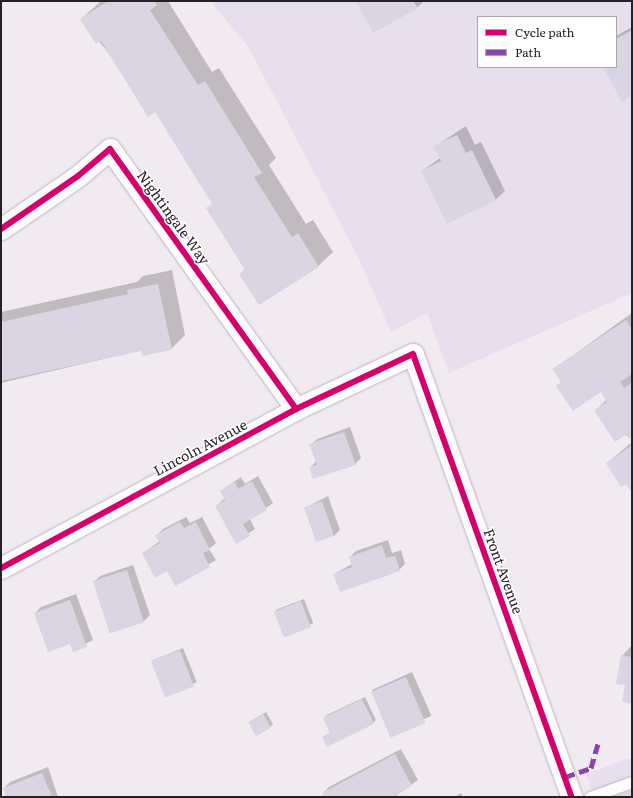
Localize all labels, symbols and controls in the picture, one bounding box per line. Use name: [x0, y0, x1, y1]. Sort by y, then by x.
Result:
legend: [477, 16, 617, 68]
text: Cycle path: [515, 23, 575, 41]
text: Path: [515, 43, 541, 61]
street label: Nightingale Way: [134, 167, 214, 267]
street label: Lincoln Avenue: [150, 415, 250, 479]
street label: Front Avenue: [481, 526, 527, 616]

